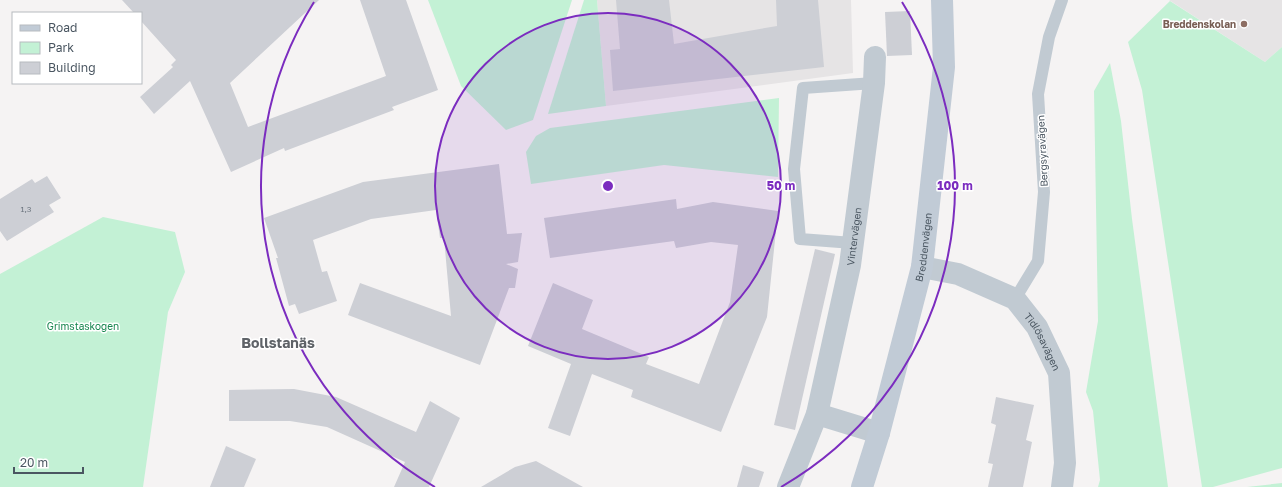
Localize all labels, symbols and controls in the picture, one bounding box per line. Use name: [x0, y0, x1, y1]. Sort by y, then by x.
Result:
legend: [12, 12, 142, 84]
place label: Breddenskolan: [1163, 18, 1236, 30]
marker: Breddenskolan: [1239, 19, 1249, 29]
text: Road: [48, 20, 77, 35]
text: Park: [48, 40, 74, 55]
text: Building: [48, 60, 96, 75]
street label: Bergsyravägen: [1034, 115, 1050, 187]
text: 50 m: [767, 178, 795, 193]
text: 100 m: [937, 178, 973, 193]
centre of rings: [601, 179, 615, 193]
house number: 1,3: [21, 204, 32, 214]
street label: Vintervägen: [844, 207, 864, 266]
street label: Breddenvägen: [912, 212, 934, 283]
street label: Tidlösavägen: [1022, 310, 1063, 372]
park label: Grimstaskogen: [47, 320, 119, 332]
district label: Bollstanäs: [241, 334, 315, 351]
scale bar: [14, 449, 83, 475]
text: 20 m: [20, 455, 48, 470]

